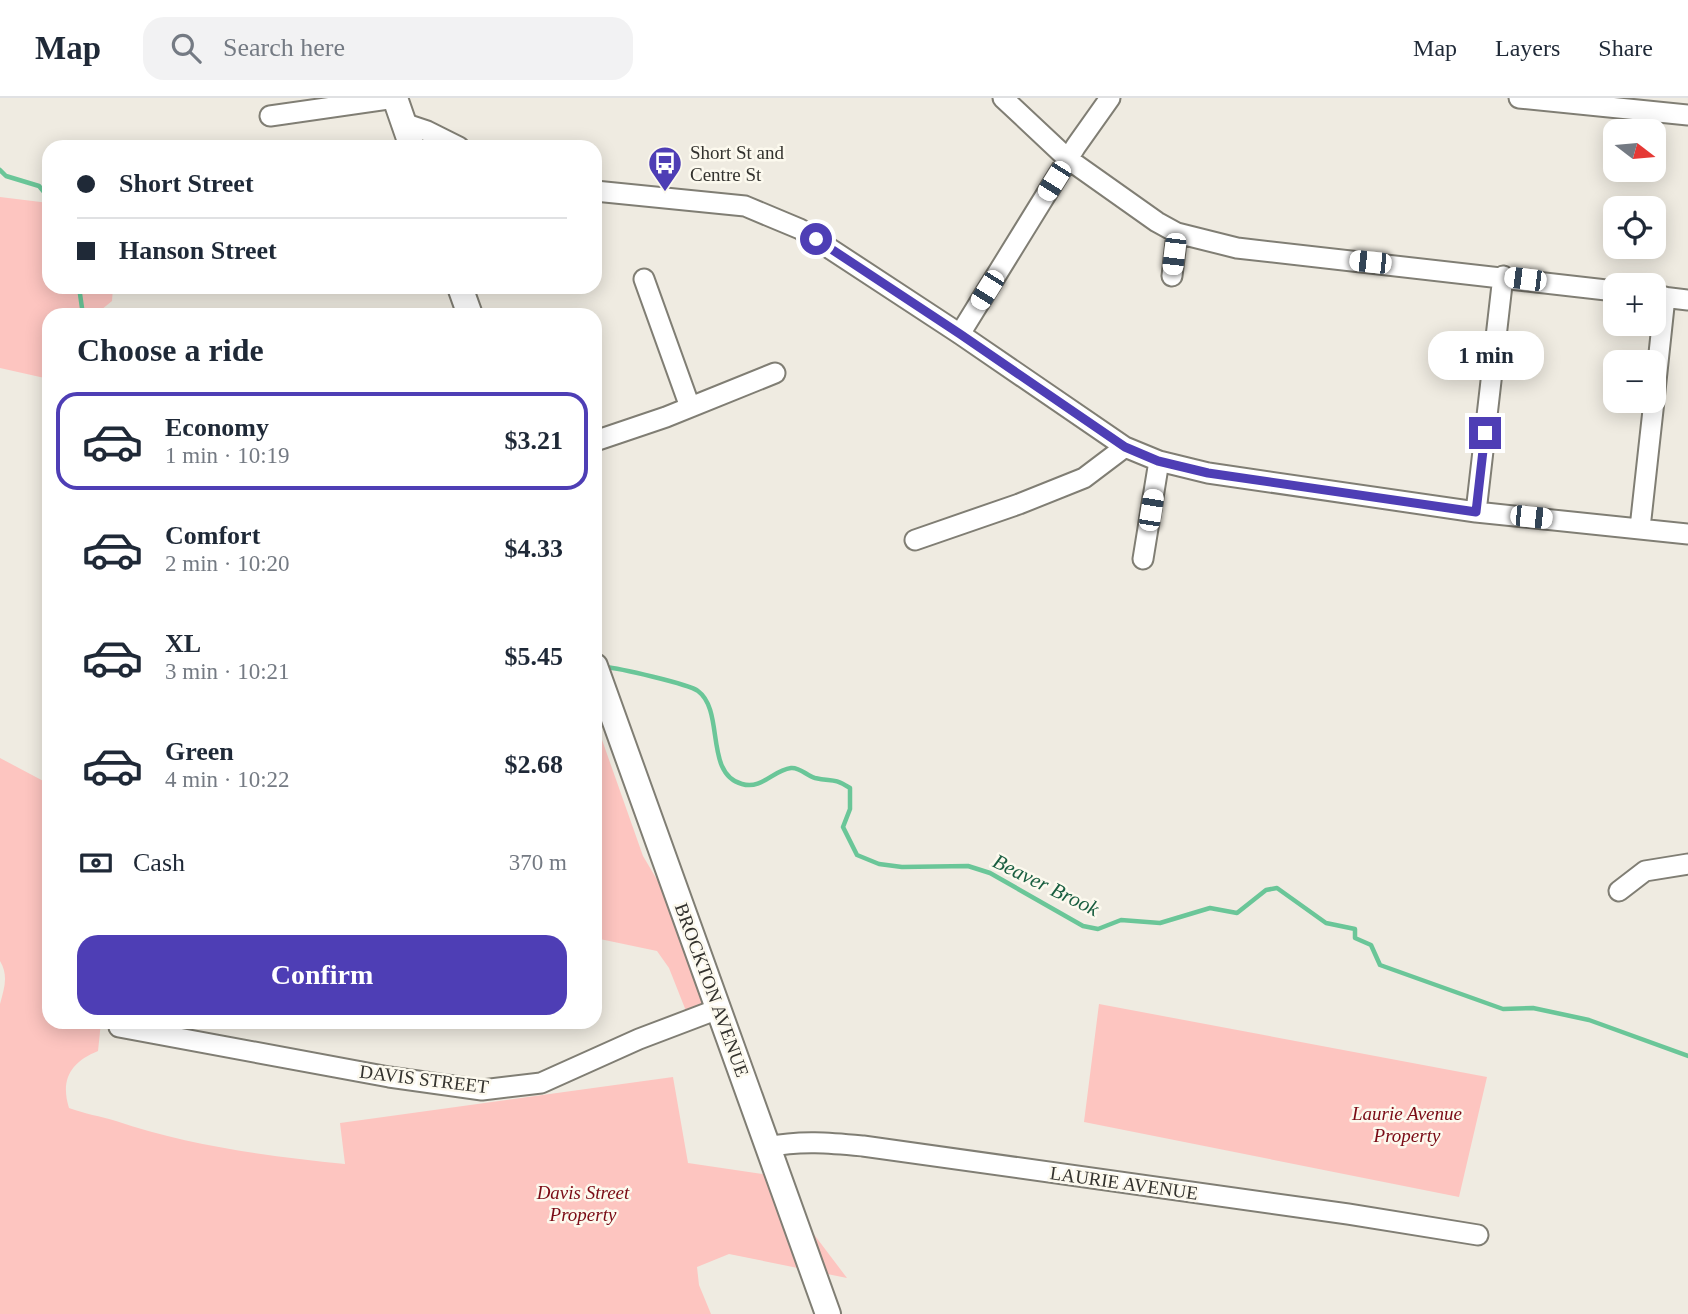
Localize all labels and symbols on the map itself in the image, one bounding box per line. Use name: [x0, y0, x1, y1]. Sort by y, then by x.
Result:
north arrow: [1603, 119, 1666, 182]
place label: Short St and Centre St: [690, 142, 784, 185]
bus stop icon: Short St and Centre St: [646, 144, 684, 193]
car: [1034, 158, 1075, 204]
route start: [800, 223, 832, 255]
car: [1162, 232, 1187, 276]
car: [1349, 249, 1392, 275]
car: [1503, 266, 1548, 292]
car: [967, 267, 1008, 313]
callout: 1 min: [1427, 331, 1543, 380]
route end: [1469, 417, 1501, 449]
car: [1138, 488, 1165, 532]
car: [1510, 504, 1553, 530]
water label: Beaver Brook: [989, 849, 1104, 921]
street label: BROCKTON AVENUE: [671, 900, 753, 1080]
street label: DAVIS STREET: [358, 1061, 490, 1097]
park label: Laurie Avenue Property: [1351, 1103, 1462, 1146]
street label: LAURIE AVENUE: [1049, 1162, 1199, 1204]
park label: Davis Street Property: [536, 1182, 630, 1225]

